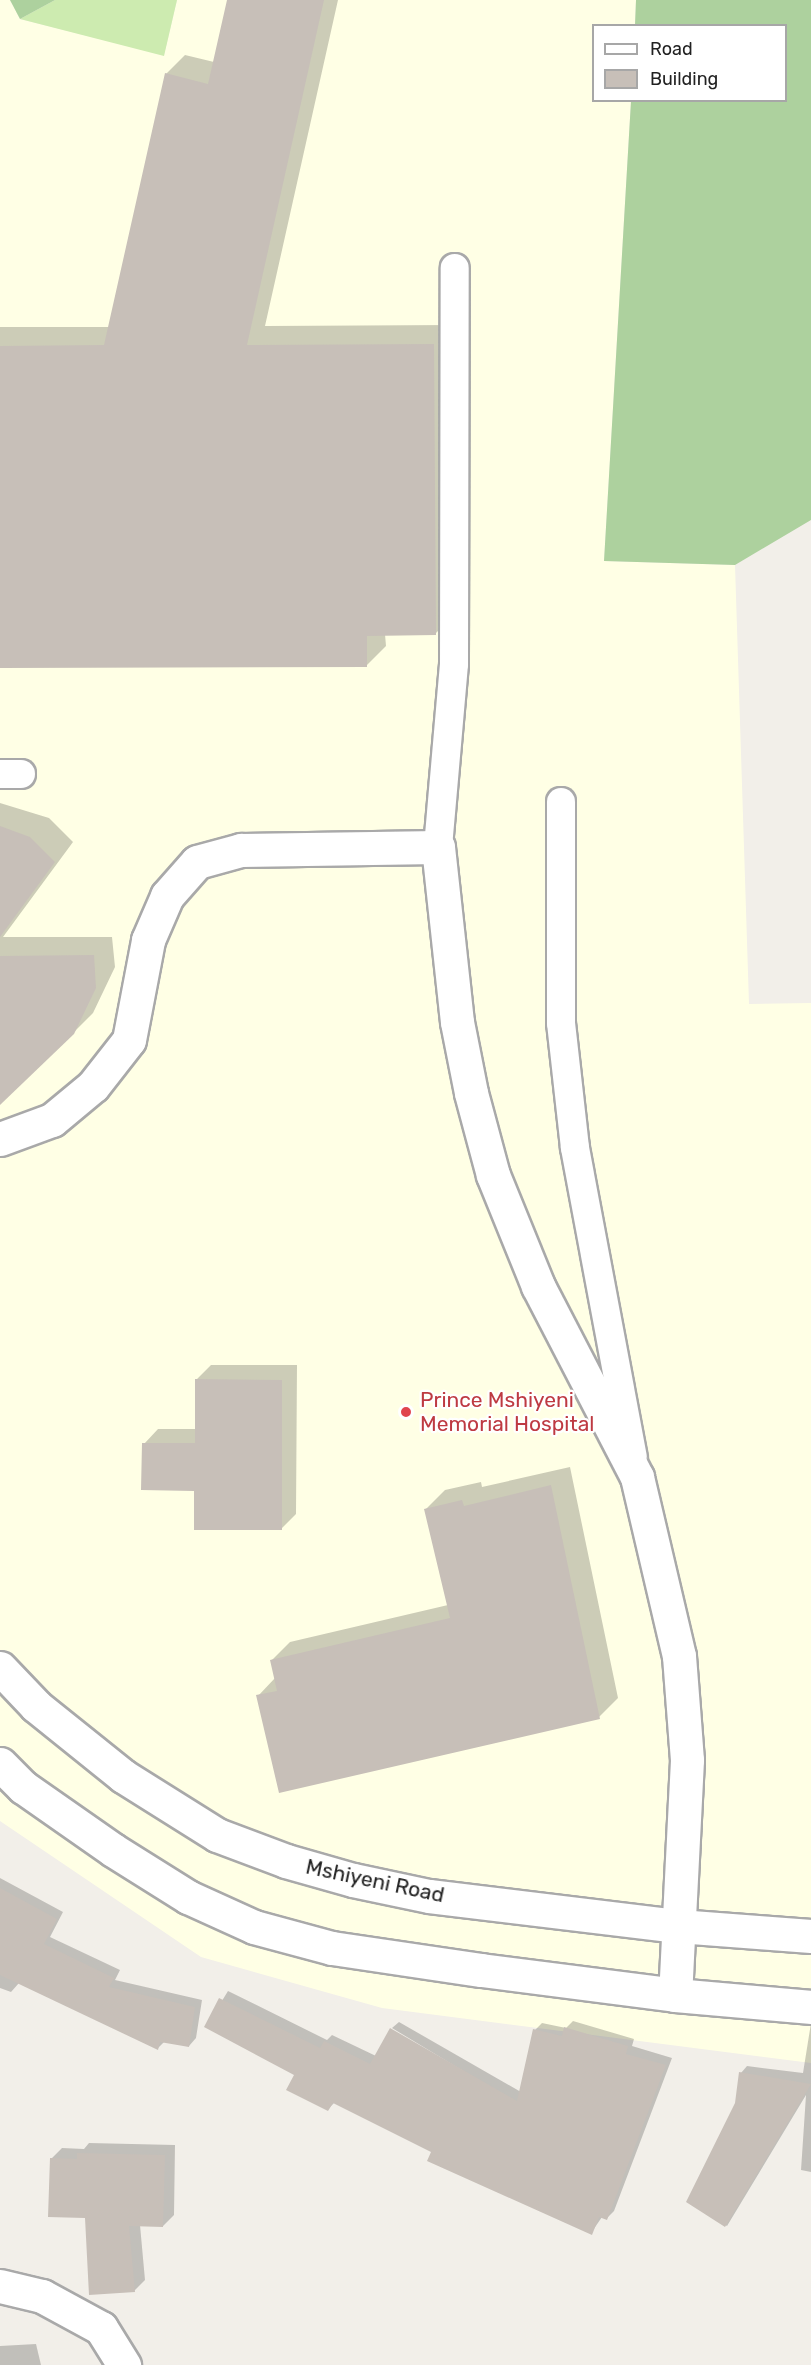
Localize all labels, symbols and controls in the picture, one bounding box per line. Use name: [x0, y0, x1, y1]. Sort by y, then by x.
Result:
legend: [592, 24, 787, 102]
text: Road: [650, 38, 693, 60]
text: Building: [650, 68, 718, 90]
place label: Prince Mshiyeni Memorial Hospital: [420, 1387, 594, 1437]
marker: Prince Mshiyeni Memorial Hospital: [397, 1403, 415, 1421]
street label: Mshiyeni Road: [303, 1854, 447, 1908]

